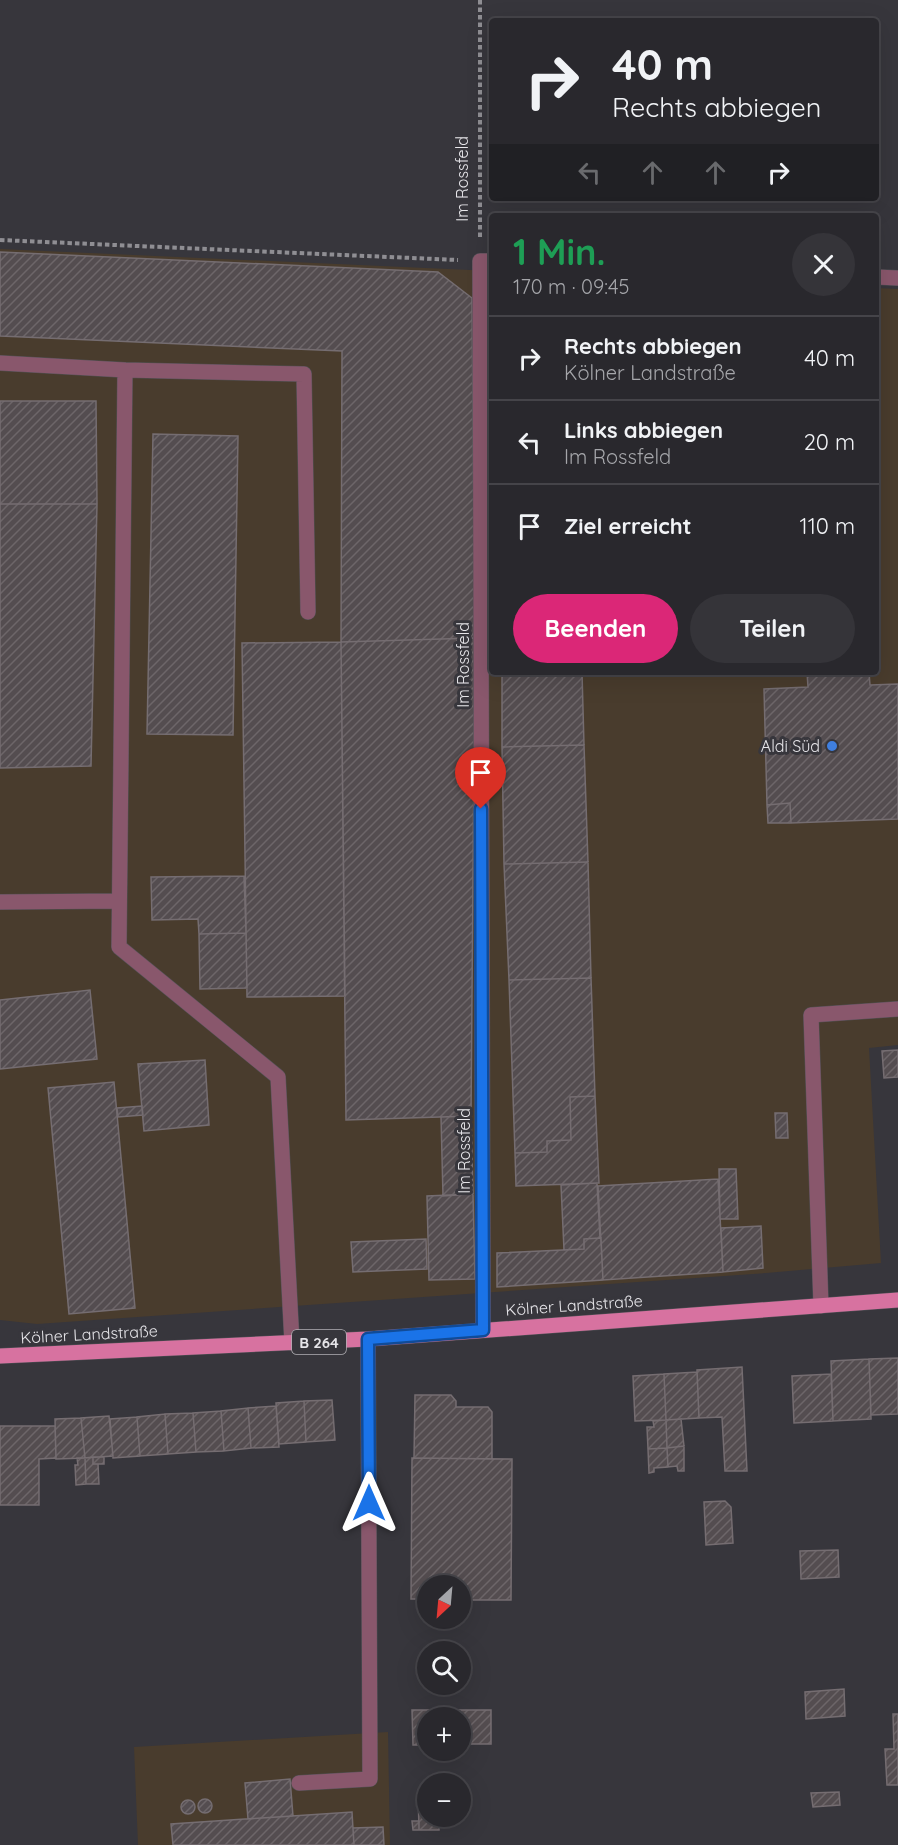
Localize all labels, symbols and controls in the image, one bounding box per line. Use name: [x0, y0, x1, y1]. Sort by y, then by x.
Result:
text: 40 m: [612, 38, 713, 91]
icon: right: [513, 42, 591, 120]
text: Rechts abbiegen: [612, 90, 821, 124]
street label: Im Rossfeld: [452, 136, 472, 222]
icon: left: [573, 156, 606, 189]
icon: ahead: [636, 156, 669, 189]
icon: ahead: [699, 156, 732, 189]
icon: right: [762, 156, 795, 189]
text: 1 Min.: [513, 229, 605, 274]
button: close: [792, 233, 855, 296]
text: 170 m · 09:45: [513, 274, 629, 299]
text: Rechts abbiegen: [564, 332, 742, 360]
icon: right: [513, 342, 546, 375]
text: 40 m: [804, 344, 855, 372]
text: Kölner Landstraße: [564, 360, 736, 385]
text: Links abbiegen: [564, 416, 723, 444]
icon: left: [513, 426, 546, 459]
text: 20 m: [804, 428, 855, 456]
text: Im Rossfeld: [564, 444, 671, 469]
icon: arrive: [513, 510, 546, 543]
text: Ziel erreicht: [564, 512, 692, 540]
text: 110 m: [800, 512, 855, 540]
button: Beenden: [513, 594, 678, 663]
button: Teilen: [690, 594, 855, 663]
street label: Im Rossfeld: [453, 622, 473, 708]
place label: Aldi Süd: [761, 736, 820, 756]
marker: Aldi Süd: [825, 739, 839, 753]
pin: [455, 747, 506, 809]
icon: arrive: [464, 756, 497, 789]
street label: Im Rossfeld: [454, 1108, 474, 1194]
street label: Kölner Landstraße: [505, 1290, 643, 1320]
street label: Kölner Landstraße: [20, 1320, 158, 1348]
road number: B 264: [292, 1330, 346, 1354]
position arrow: [337, 1471, 401, 1535]
north arrow: [417, 1575, 471, 1629]
map controls: [417, 1575, 471, 1827]
button: search: [417, 1641, 471, 1695]
button: +: [417, 1707, 471, 1761]
button: −: [417, 1773, 471, 1827]

